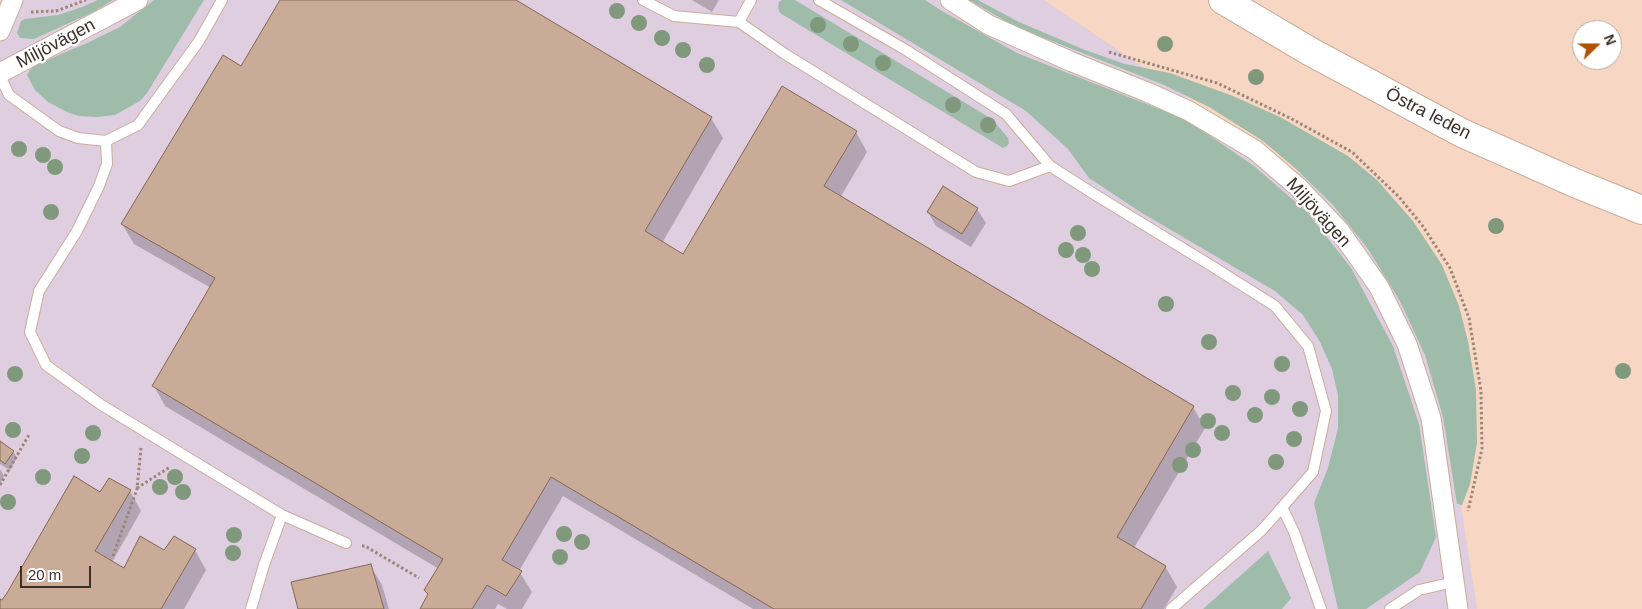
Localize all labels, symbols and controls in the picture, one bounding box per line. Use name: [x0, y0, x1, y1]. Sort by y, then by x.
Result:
street label: Miljövägen: [13, 14, 99, 74]
north arrow: [1572, 20, 1622, 70]
text: N: [1601, 32, 1619, 47]
street label: Östra leden: [1382, 83, 1474, 145]
street label: Miljövägen: [1281, 174, 1355, 252]
scale bar: [22, 556, 94, 588]
text: 20 m: [28, 566, 61, 583]

